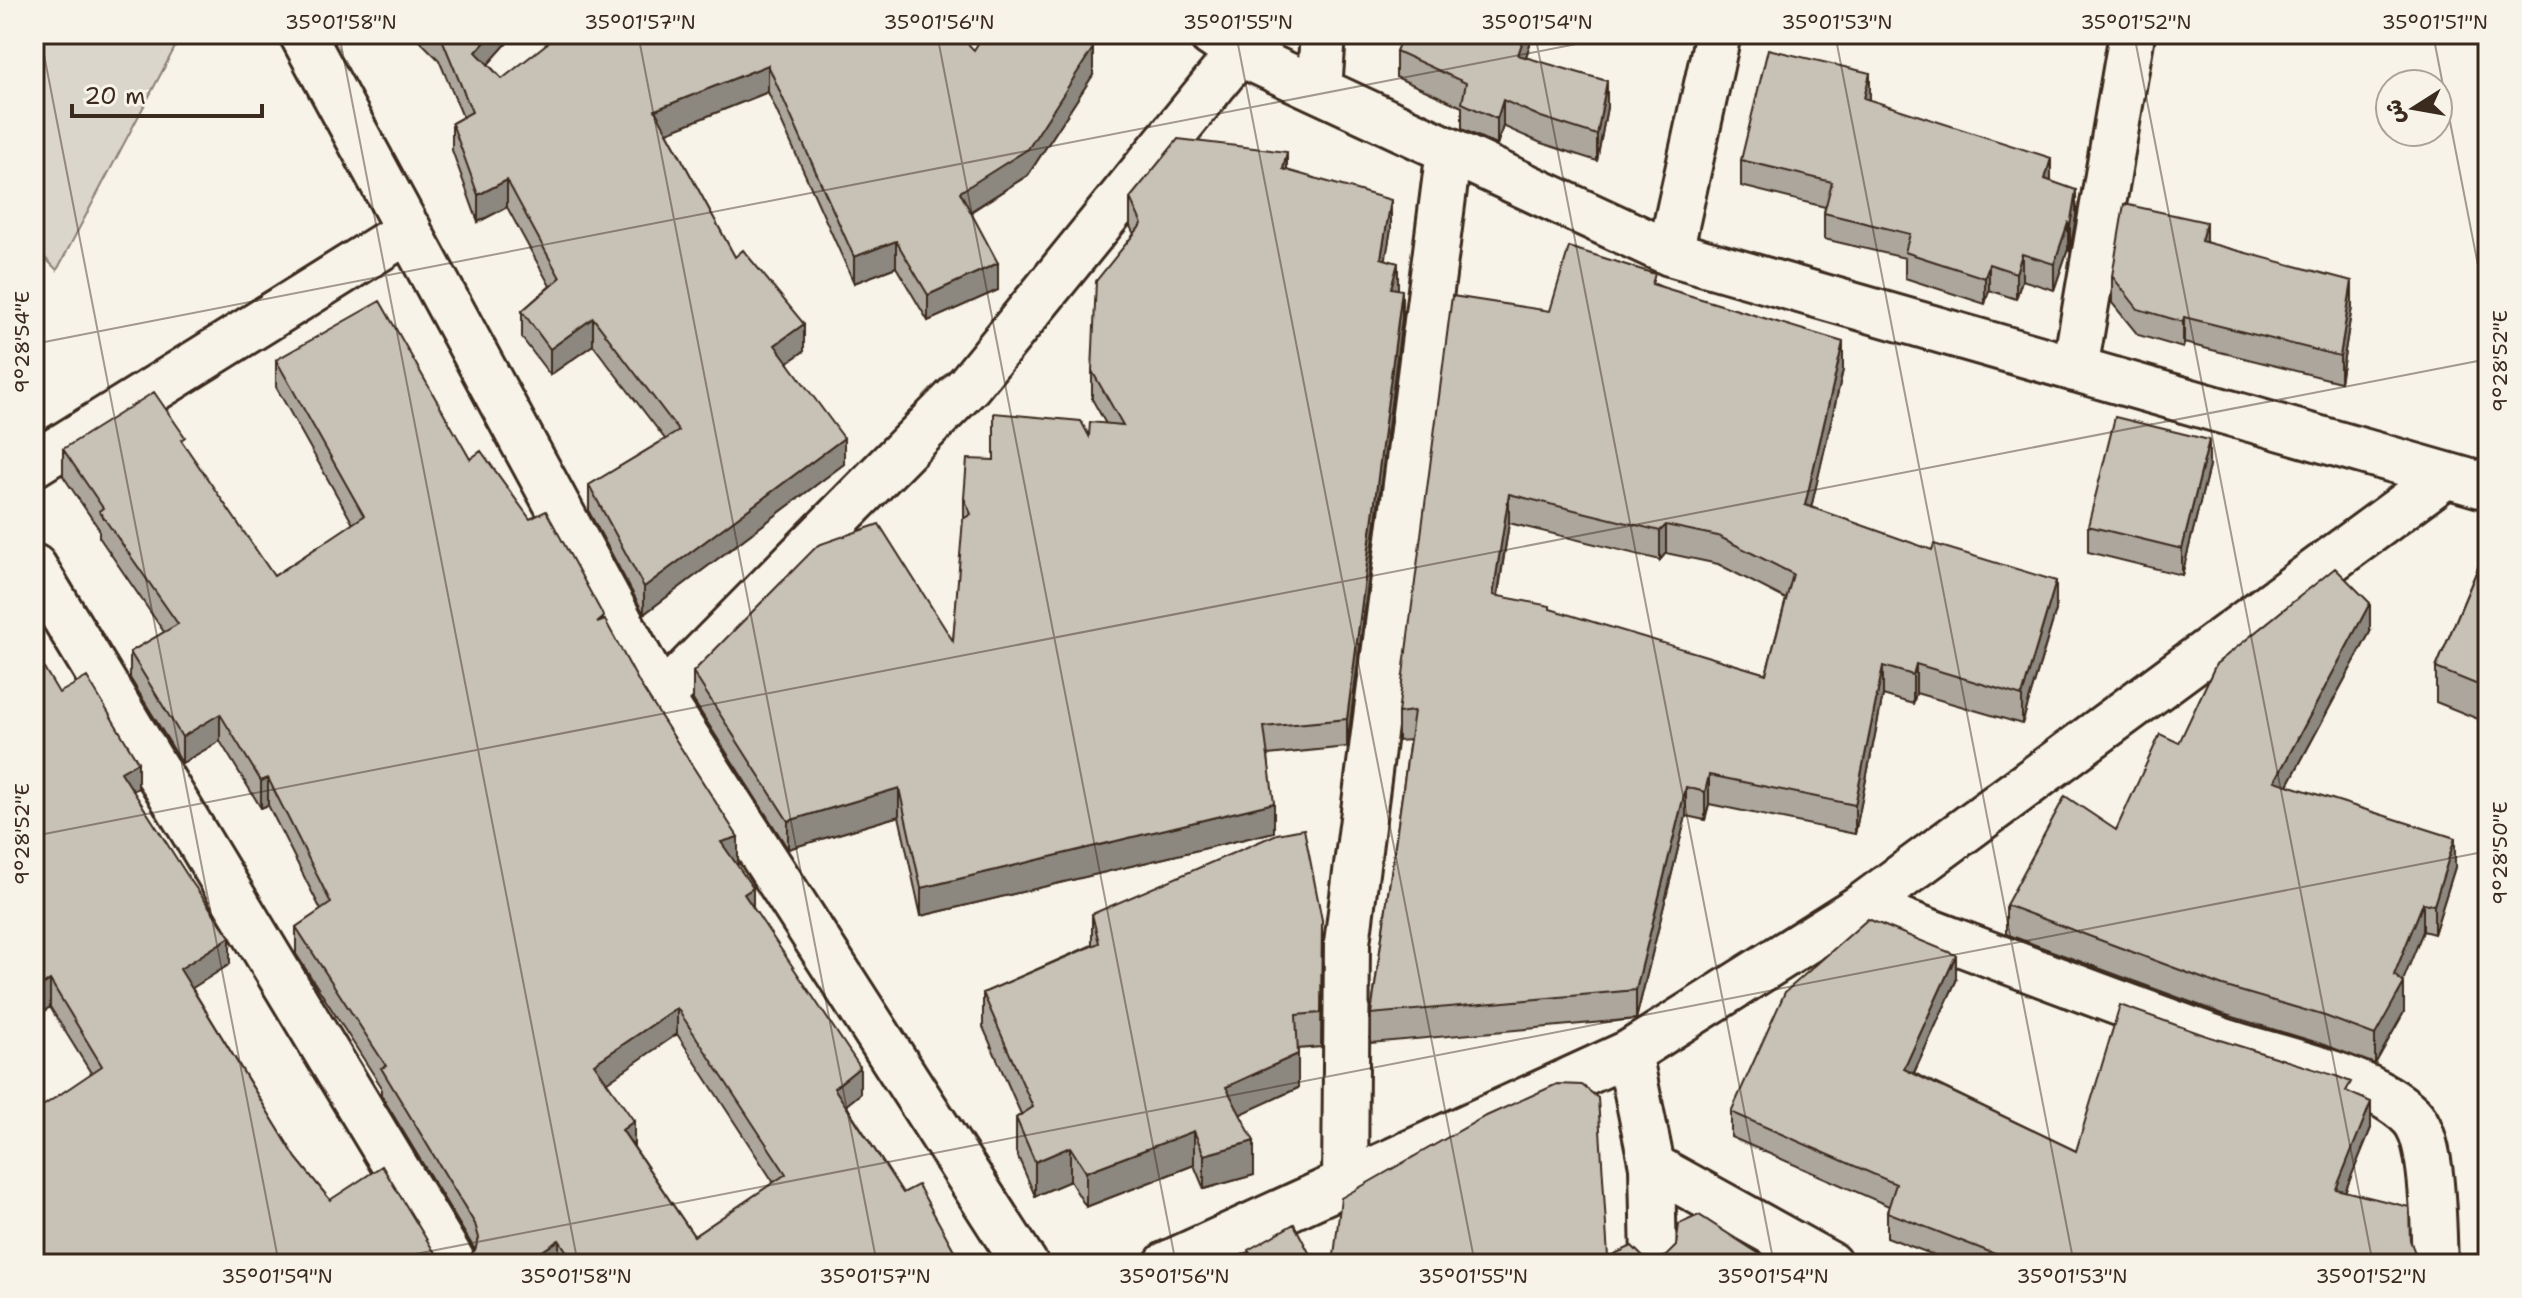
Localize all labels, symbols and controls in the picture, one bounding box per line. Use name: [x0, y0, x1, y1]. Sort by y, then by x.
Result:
text: 35°01'58"N: [285, 9, 397, 35]
text: 35°01'57"N: [584, 9, 696, 35]
text: 35°01'56"N: [884, 9, 994, 35]
text: 35°01'55"N: [1183, 9, 1293, 35]
text: 35°01'54"N: [1481, 9, 1593, 35]
text: 35°01'53"N: [1782, 9, 1893, 35]
text: 35°01'52"N: [2080, 9, 2192, 35]
text: 35°01'51"N: [2382, 9, 2488, 35]
scale bar: [72, 68, 262, 118]
north arrow: [2374, 68, 2454, 148]
text: 20 m: [84, 80, 146, 112]
text: ش: [2378, 97, 2411, 126]
text: 9°28'54"E: [9, 291, 35, 393]
text: 9°28'52"E: [2487, 310, 2513, 412]
text: 9°28'52"E: [9, 783, 35, 885]
text: 9°28'50"E: [2487, 801, 2513, 905]
text: 35°01'59"N: [221, 1263, 333, 1289]
text: 35°01'58"N: [520, 1263, 632, 1289]
text: 35°01'57"N: [819, 1263, 931, 1289]
text: 35°01'56"N: [1119, 1263, 1229, 1289]
text: 35°01'55"N: [1418, 1263, 1528, 1289]
text: 35°01'54"N: [1717, 1263, 1829, 1289]
text: 35°01'53"N: [2017, 1263, 2128, 1289]
text: 35°01'52"N: [2315, 1263, 2427, 1289]

